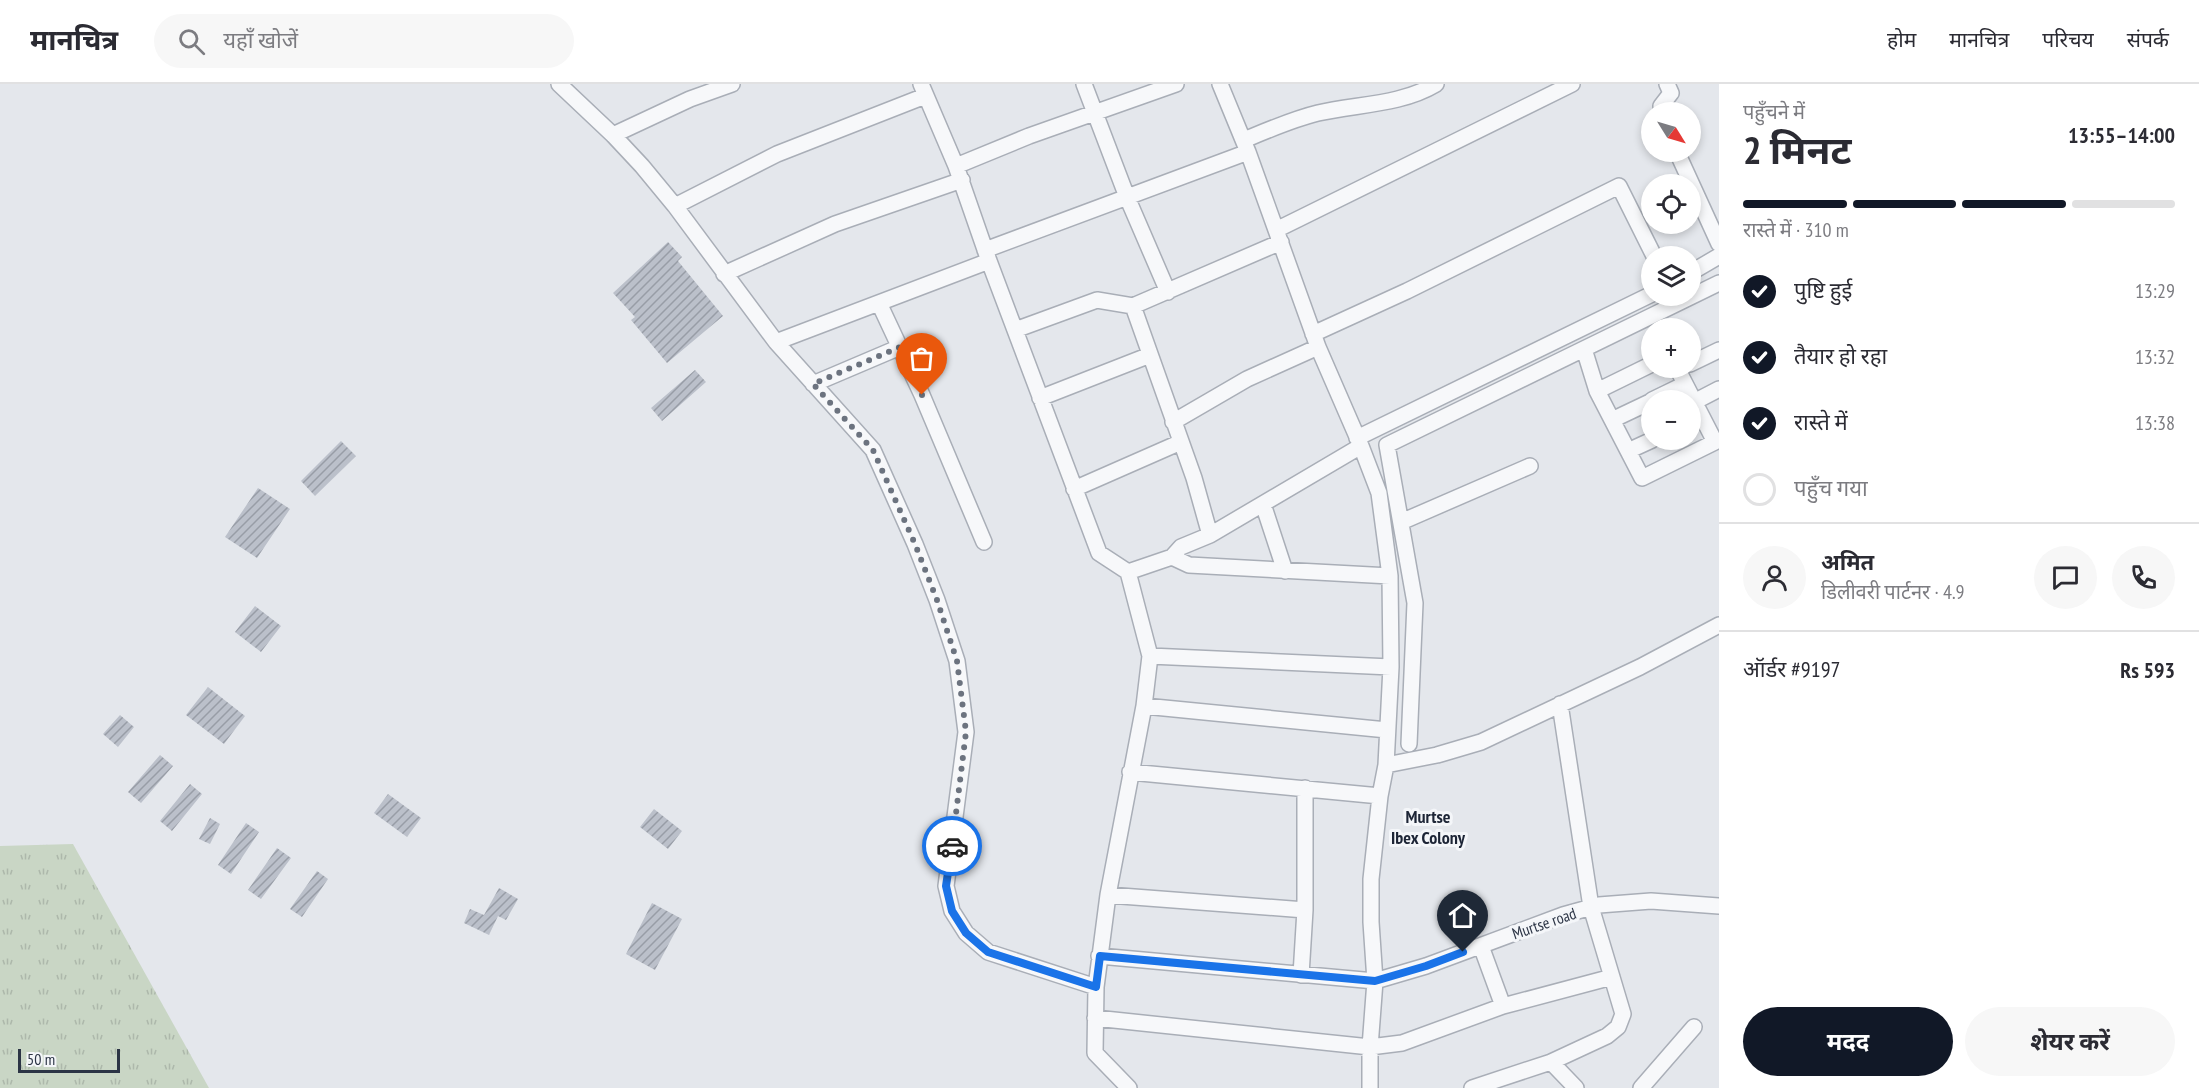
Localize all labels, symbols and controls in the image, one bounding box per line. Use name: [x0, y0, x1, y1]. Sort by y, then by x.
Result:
search box: [154, 14, 574, 68]
text: मानचित्र: [30, 21, 118, 58]
icon: search: [175, 25, 208, 58]
text: यहाँ खोजें: [223, 26, 298, 54]
text: होम: [1887, 26, 1916, 53]
text: मानचित्र: [1949, 26, 2009, 53]
text: परिचय: [2042, 26, 2094, 53]
text: संपर्क: [2127, 26, 2169, 53]
text: पहुँचने में: [1743, 99, 1805, 125]
north arrow: [1641, 102, 1701, 162]
map controls: [1641, 102, 1701, 450]
text: 13:55–14:00: [2068, 121, 2175, 149]
text: 2 मिनट: [1743, 124, 1852, 175]
button: locate: [1641, 174, 1701, 234]
text: रास्ते में · 310 m: [1743, 217, 1849, 243]
button: layers: [1641, 246, 1701, 306]
icon: check: [1743, 275, 1776, 308]
text: पुष्टि हुई: [1794, 276, 1852, 304]
text: 13:29: [2135, 278, 2175, 304]
button: +: [1641, 318, 1701, 378]
pin: [896, 333, 947, 395]
icon: check: [1743, 341, 1776, 374]
icon: bag: [905, 342, 938, 375]
text: तैयार हो रहा: [1794, 342, 1887, 370]
text: 13:32: [2135, 344, 2175, 370]
button: −: [1641, 390, 1701, 450]
icon: check: [1743, 407, 1776, 440]
text: रास्ते में: [1794, 408, 1848, 436]
text: 13:38: [2135, 410, 2175, 436]
text: पहुँच गया: [1794, 474, 1868, 502]
button: person: [1743, 546, 1806, 609]
button: chat: [2034, 546, 2097, 609]
button: phone: [2112, 546, 2175, 609]
text: अमित: [1821, 548, 1874, 576]
text: डिलीवरी पार्टनर · 4.9: [1821, 579, 1965, 605]
text: ऑर्डर #9197: [1743, 655, 1840, 683]
text: Rs 593: [2120, 656, 2175, 684]
district label: Murtse Ibex Colony: [1391, 805, 1466, 849]
courier: [922, 816, 982, 876]
icon: car: [936, 830, 969, 863]
pin: [1437, 890, 1488, 952]
icon: home: [1446, 899, 1479, 932]
street label: Murtse road: [1509, 903, 1579, 943]
button: मदद: [1743, 1007, 1953, 1076]
button: शेयर करें: [1965, 1007, 2175, 1076]
scale bar: [18, 1046, 120, 1074]
text: 50 m: [27, 1049, 55, 1069]

